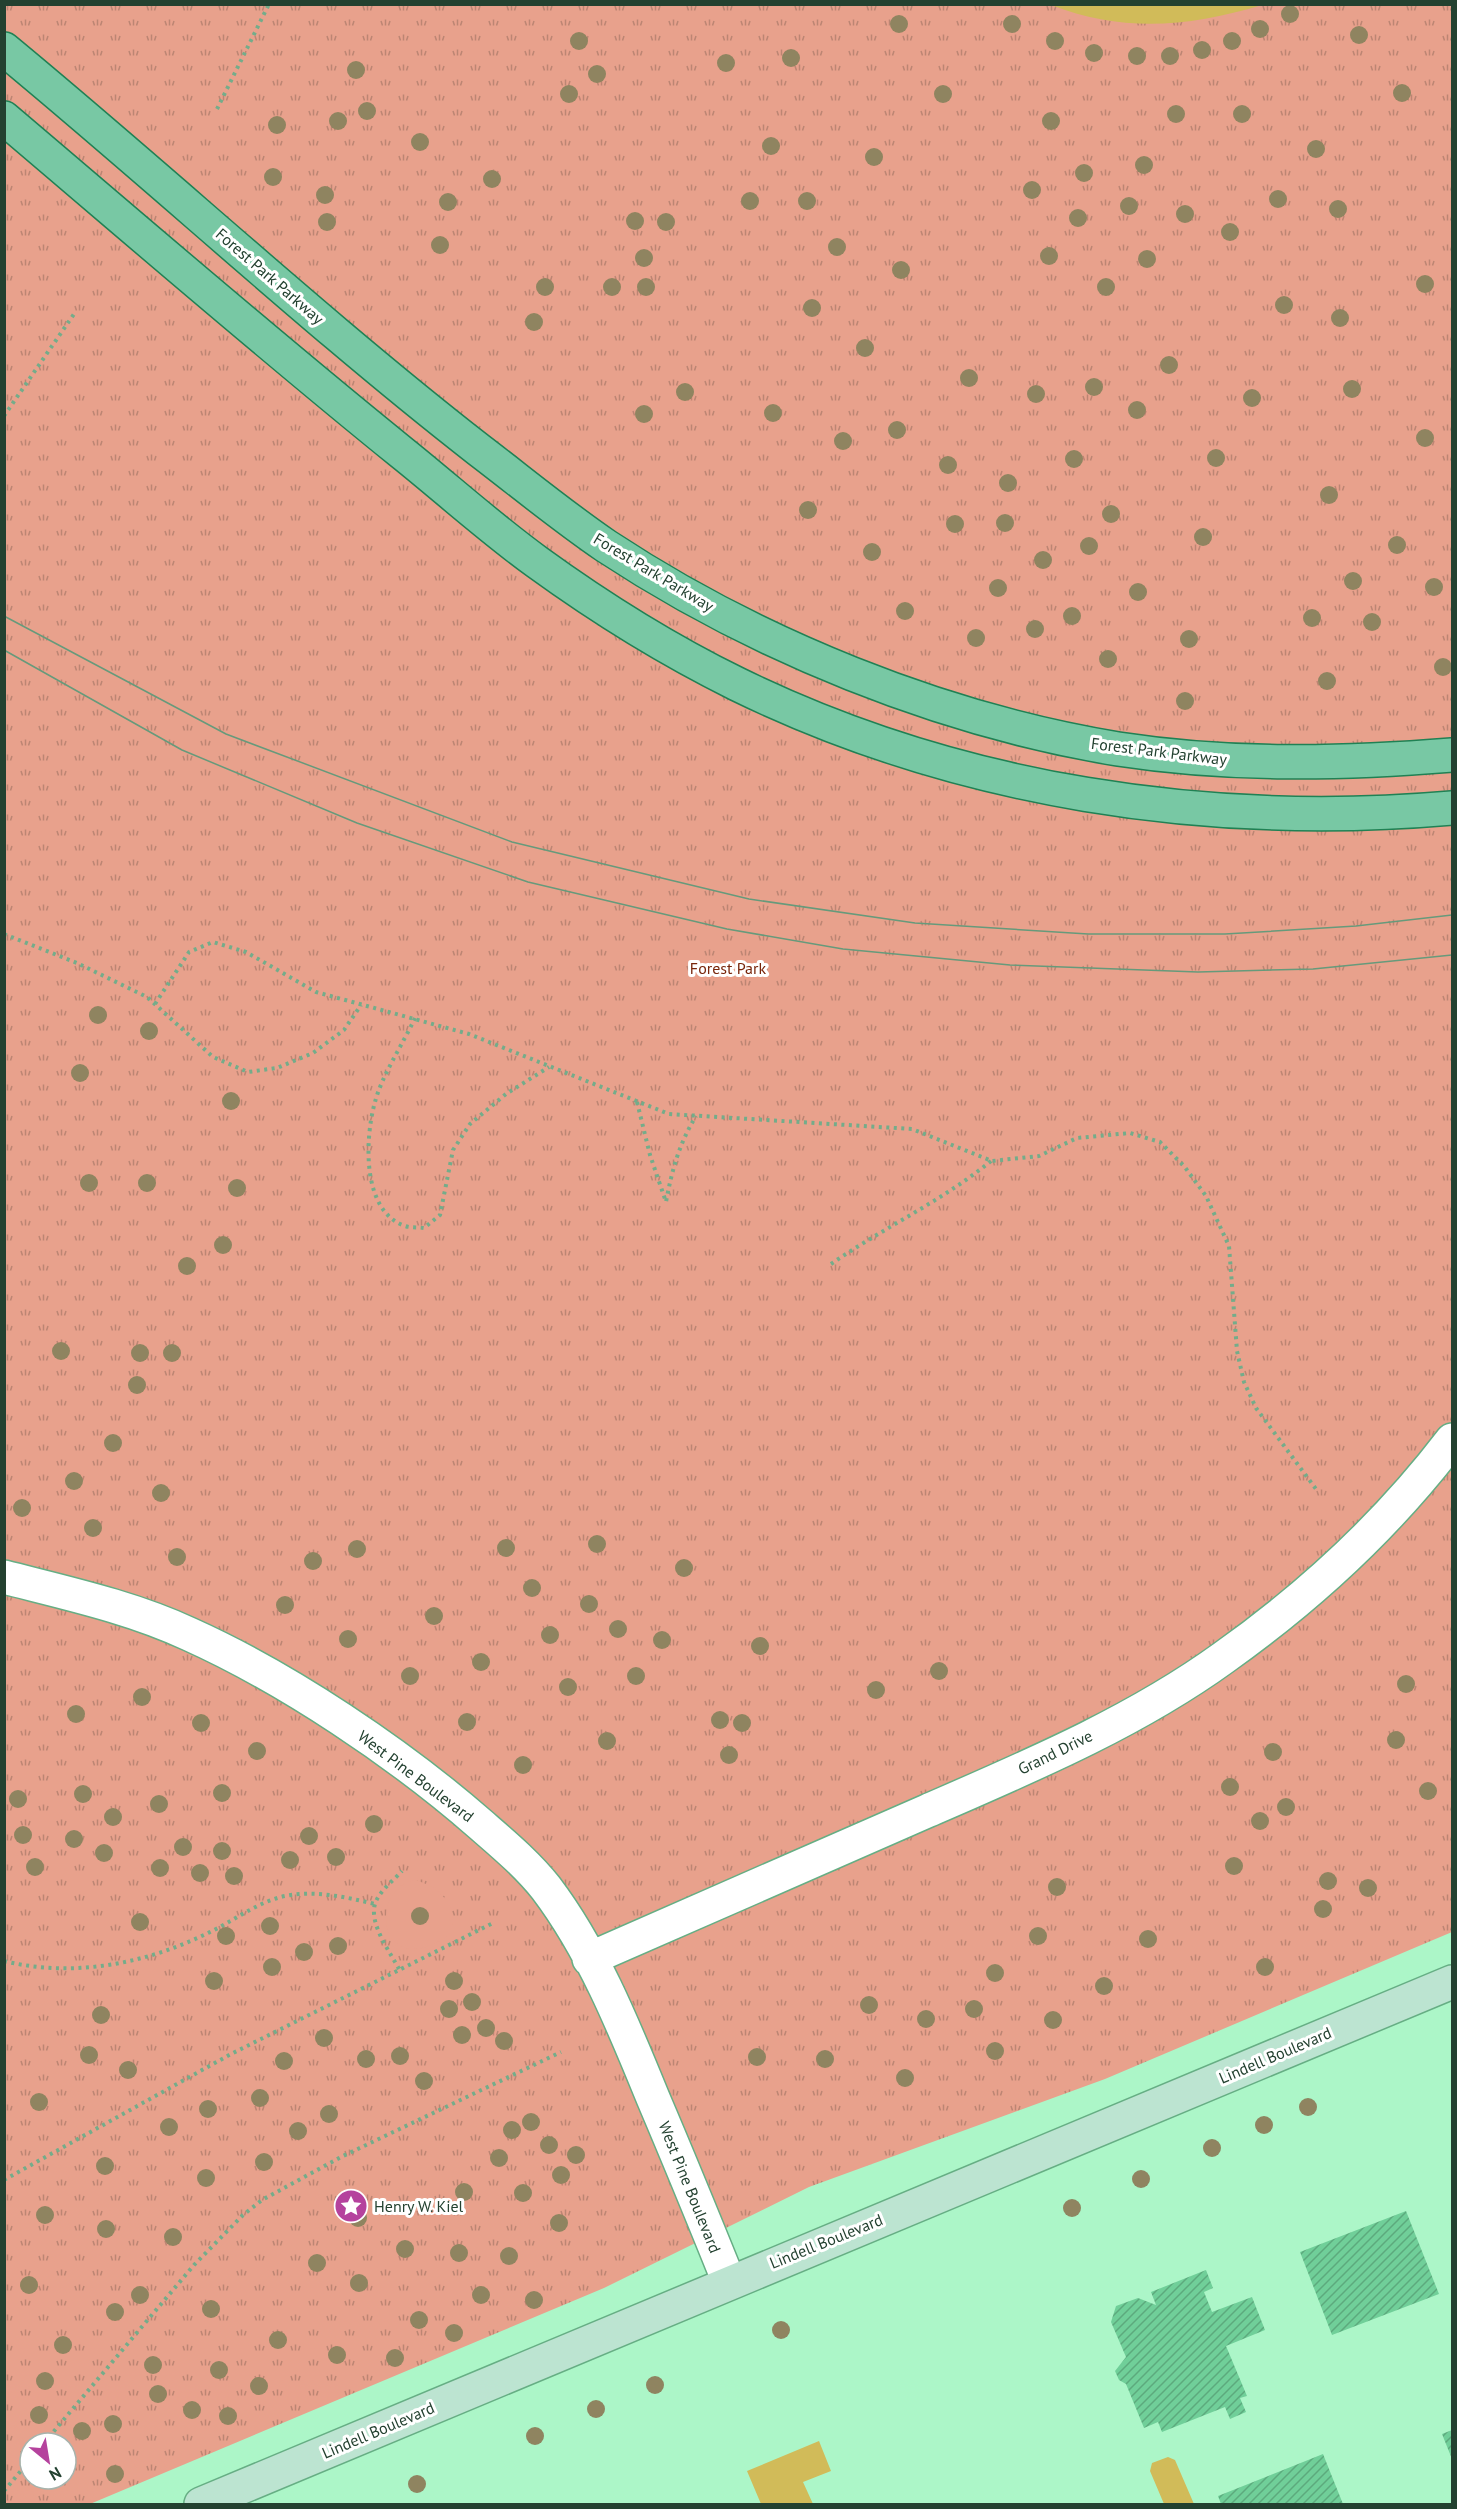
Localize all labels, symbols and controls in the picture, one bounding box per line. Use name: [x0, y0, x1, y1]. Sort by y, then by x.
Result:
street label: Forest Park Parkway: [212, 224, 329, 329]
street label: Forest Park Parkway: [590, 528, 718, 616]
street label: Forest Park Parkway: [1090, 733, 1229, 769]
park label: Forest Park: [690, 958, 766, 978]
street label: Grand Drive: [1014, 1725, 1096, 1779]
street label: West Pine Boulevard: [354, 1726, 478, 1826]
street label: Lindell Boulevard: [1216, 2022, 1334, 2088]
street label: West Pine Boulevard: [654, 2118, 726, 2256]
place icon: Henry W. Kiel: [333, 2188, 369, 2224]
place label: Henry W. Kiel: [374, 2196, 464, 2216]
street label: Lindell Boulevard: [766, 2209, 886, 2273]
street label: Lindell Boulevard: [319, 2397, 437, 2463]
north arrow: [18, 2431, 78, 2491]
text: N: [46, 2463, 65, 2485]

